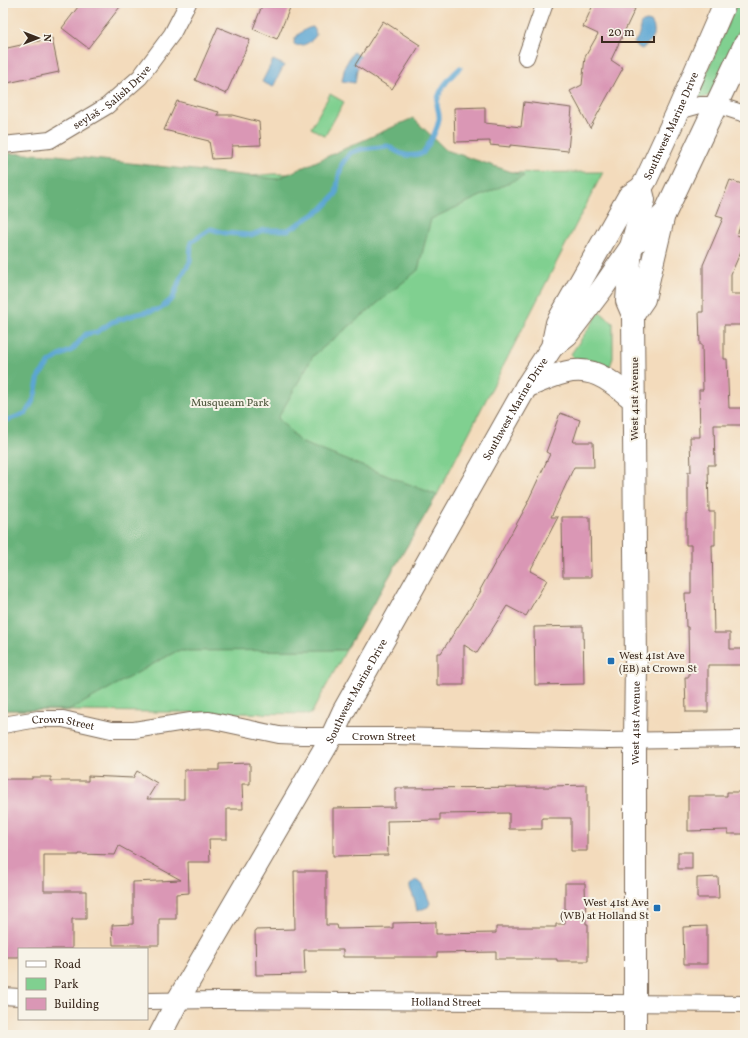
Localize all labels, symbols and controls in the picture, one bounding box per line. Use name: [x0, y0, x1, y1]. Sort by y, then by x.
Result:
north arrow: [18, 18, 58, 58]
scale bar: [602, 18, 654, 44]
text: 20 m: [608, 25, 635, 41]
text: N: [39, 34, 54, 42]
street label: seyləš - Salish Drive: [71, 63, 155, 134]
street label: Southwest Marine Drive: [641, 70, 703, 183]
street label: Southwest Marine Drive: [480, 355, 552, 464]
street label: West 41st Avenue: [628, 357, 643, 441]
park label: Musqueam Park: [191, 396, 269, 411]
street label: Southwest Marine Drive: [323, 637, 392, 747]
place label: West 41st Ave (EB) at Crown St: [619, 649, 697, 677]
marker: West 41st Ave (EB) at Crown St: [606, 656, 616, 666]
street label: West 41st Avenue: [629, 681, 645, 765]
street label: Crown Street: [31, 713, 96, 735]
street label: Crown Street: [352, 730, 416, 746]
place label: West 41st Ave (WB) at Holland St: [560, 896, 649, 924]
marker: West 41st Ave (WB) at Holland St: [652, 903, 662, 913]
legend: [18, 948, 148, 1020]
text: Road: [54, 957, 81, 973]
text: Park: [54, 977, 79, 993]
street label: Holland Street: [411, 995, 481, 1011]
text: Building: [54, 997, 99, 1013]

